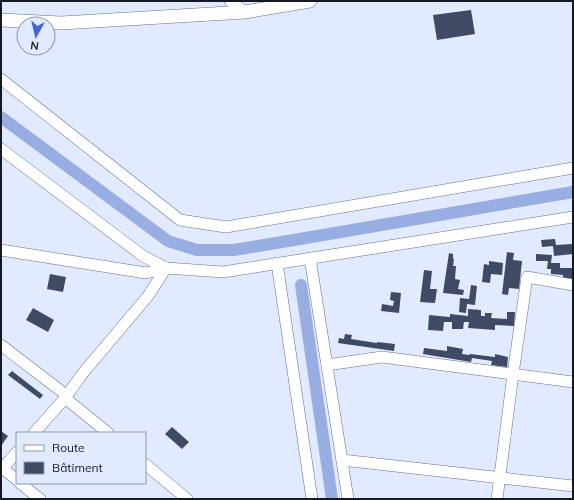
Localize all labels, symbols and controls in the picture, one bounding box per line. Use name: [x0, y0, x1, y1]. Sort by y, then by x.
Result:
north arrow: [16, 16, 56, 56]
text: N: [30, 38, 40, 53]
legend: [16, 432, 146, 484]
text: Route: [52, 440, 85, 455]
text: Bâtiment: [52, 460, 103, 475]

